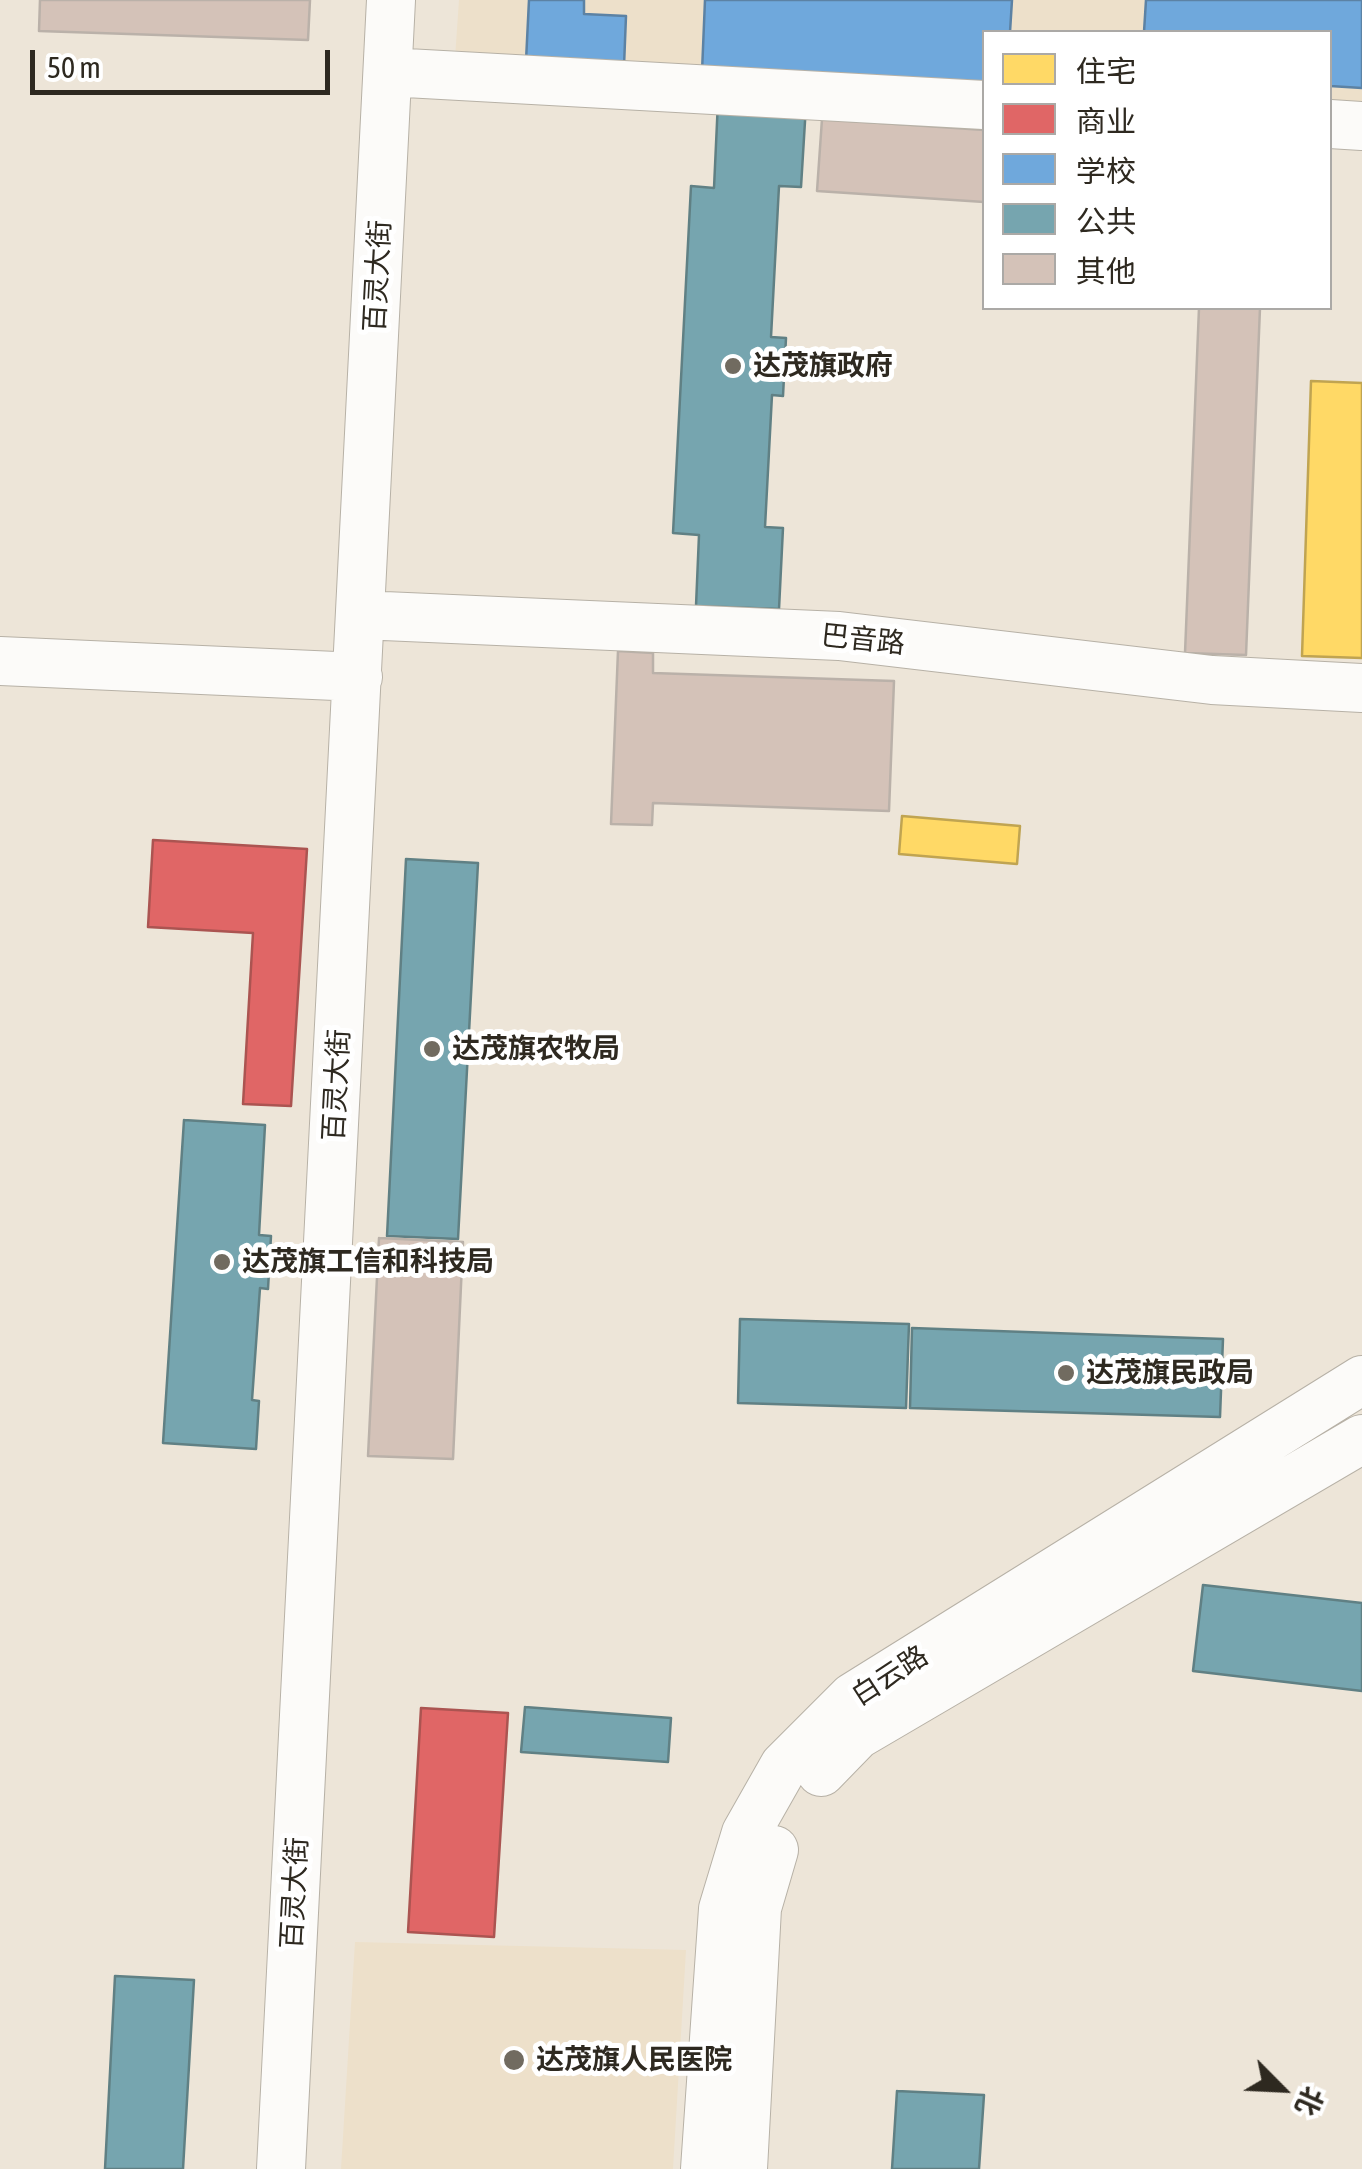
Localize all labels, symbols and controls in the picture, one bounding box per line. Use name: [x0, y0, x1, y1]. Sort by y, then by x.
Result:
scale bar: [35, 30, 335, 92]
legend: [982, 30, 1332, 310]
text: 50 m: [47, 50, 101, 84]
text: 住宅: [1076, 54, 1136, 88]
text: 商业: [1076, 104, 1136, 138]
text: 学校: [1076, 154, 1136, 188]
text: 公共: [1076, 204, 1136, 238]
street label: 百灵大街: [358, 219, 398, 333]
text: 其他: [1076, 254, 1136, 288]
place label: 达茂旗政府: [753, 349, 893, 383]
marker: 达茂旗政府: [722, 355, 744, 377]
street label: 巴音路: [819, 619, 907, 661]
street label: 百灵大街: [317, 1028, 357, 1142]
place label: 达茂旗农牧局: [452, 1032, 620, 1066]
marker: 达茂旗农牧局: [421, 1038, 443, 1060]
place label: 达茂旗工信和科技局: [242, 1245, 494, 1279]
marker: 达茂旗工信和科技局: [211, 1251, 233, 1273]
place label: 达茂旗民政局: [1086, 1356, 1254, 1390]
marker: 达茂旗民政局: [1055, 1362, 1077, 1384]
street label: 白云路: [846, 1639, 934, 1713]
street label: 百灵大街: [275, 1836, 315, 1950]
north arrow: [1232, 2039, 1332, 2139]
place label: 达茂旗人民医院: [536, 2043, 732, 2077]
marker: 达茂旗人民医院: [501, 2047, 527, 2073]
text: 北: [1289, 2082, 1330, 2120]

